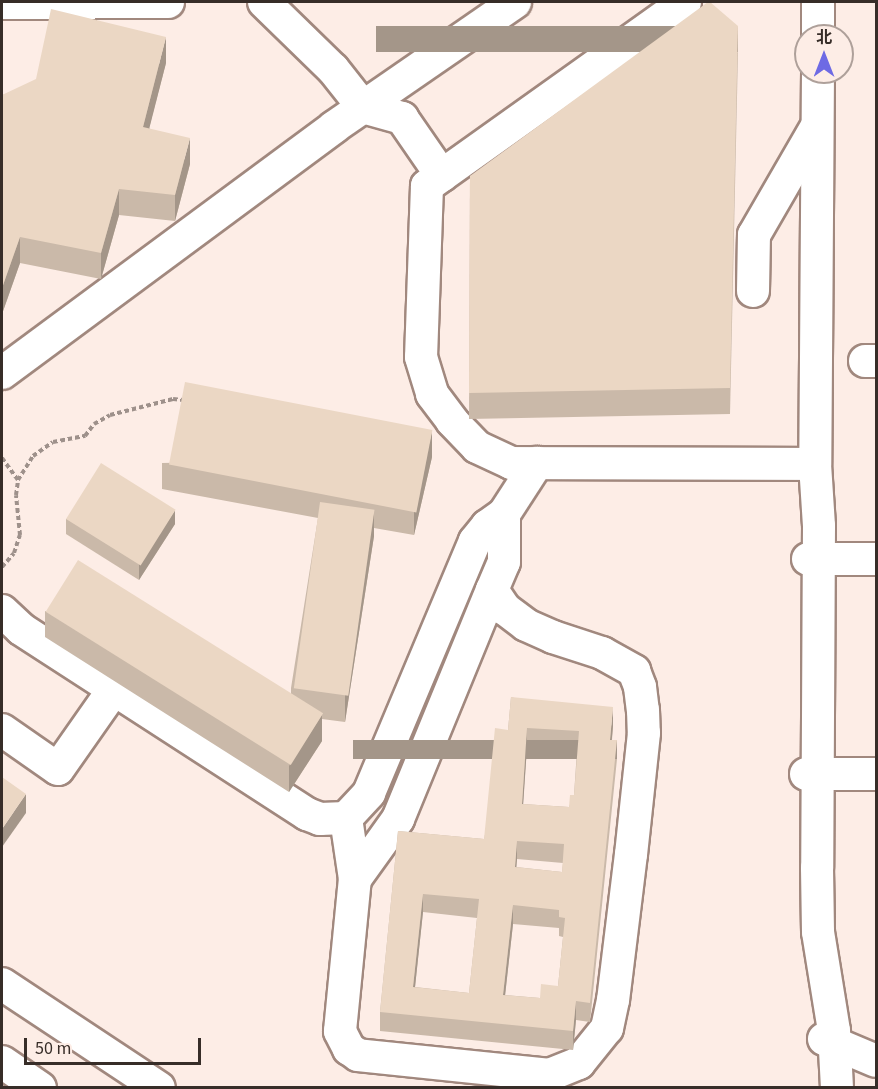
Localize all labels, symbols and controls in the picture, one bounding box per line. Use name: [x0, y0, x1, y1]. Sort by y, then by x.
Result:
north arrow: [794, 24, 854, 84]
text: 北: [816, 27, 832, 49]
scale bar: [27, 1026, 204, 1064]
text: 50 m: [35, 1036, 71, 1061]

